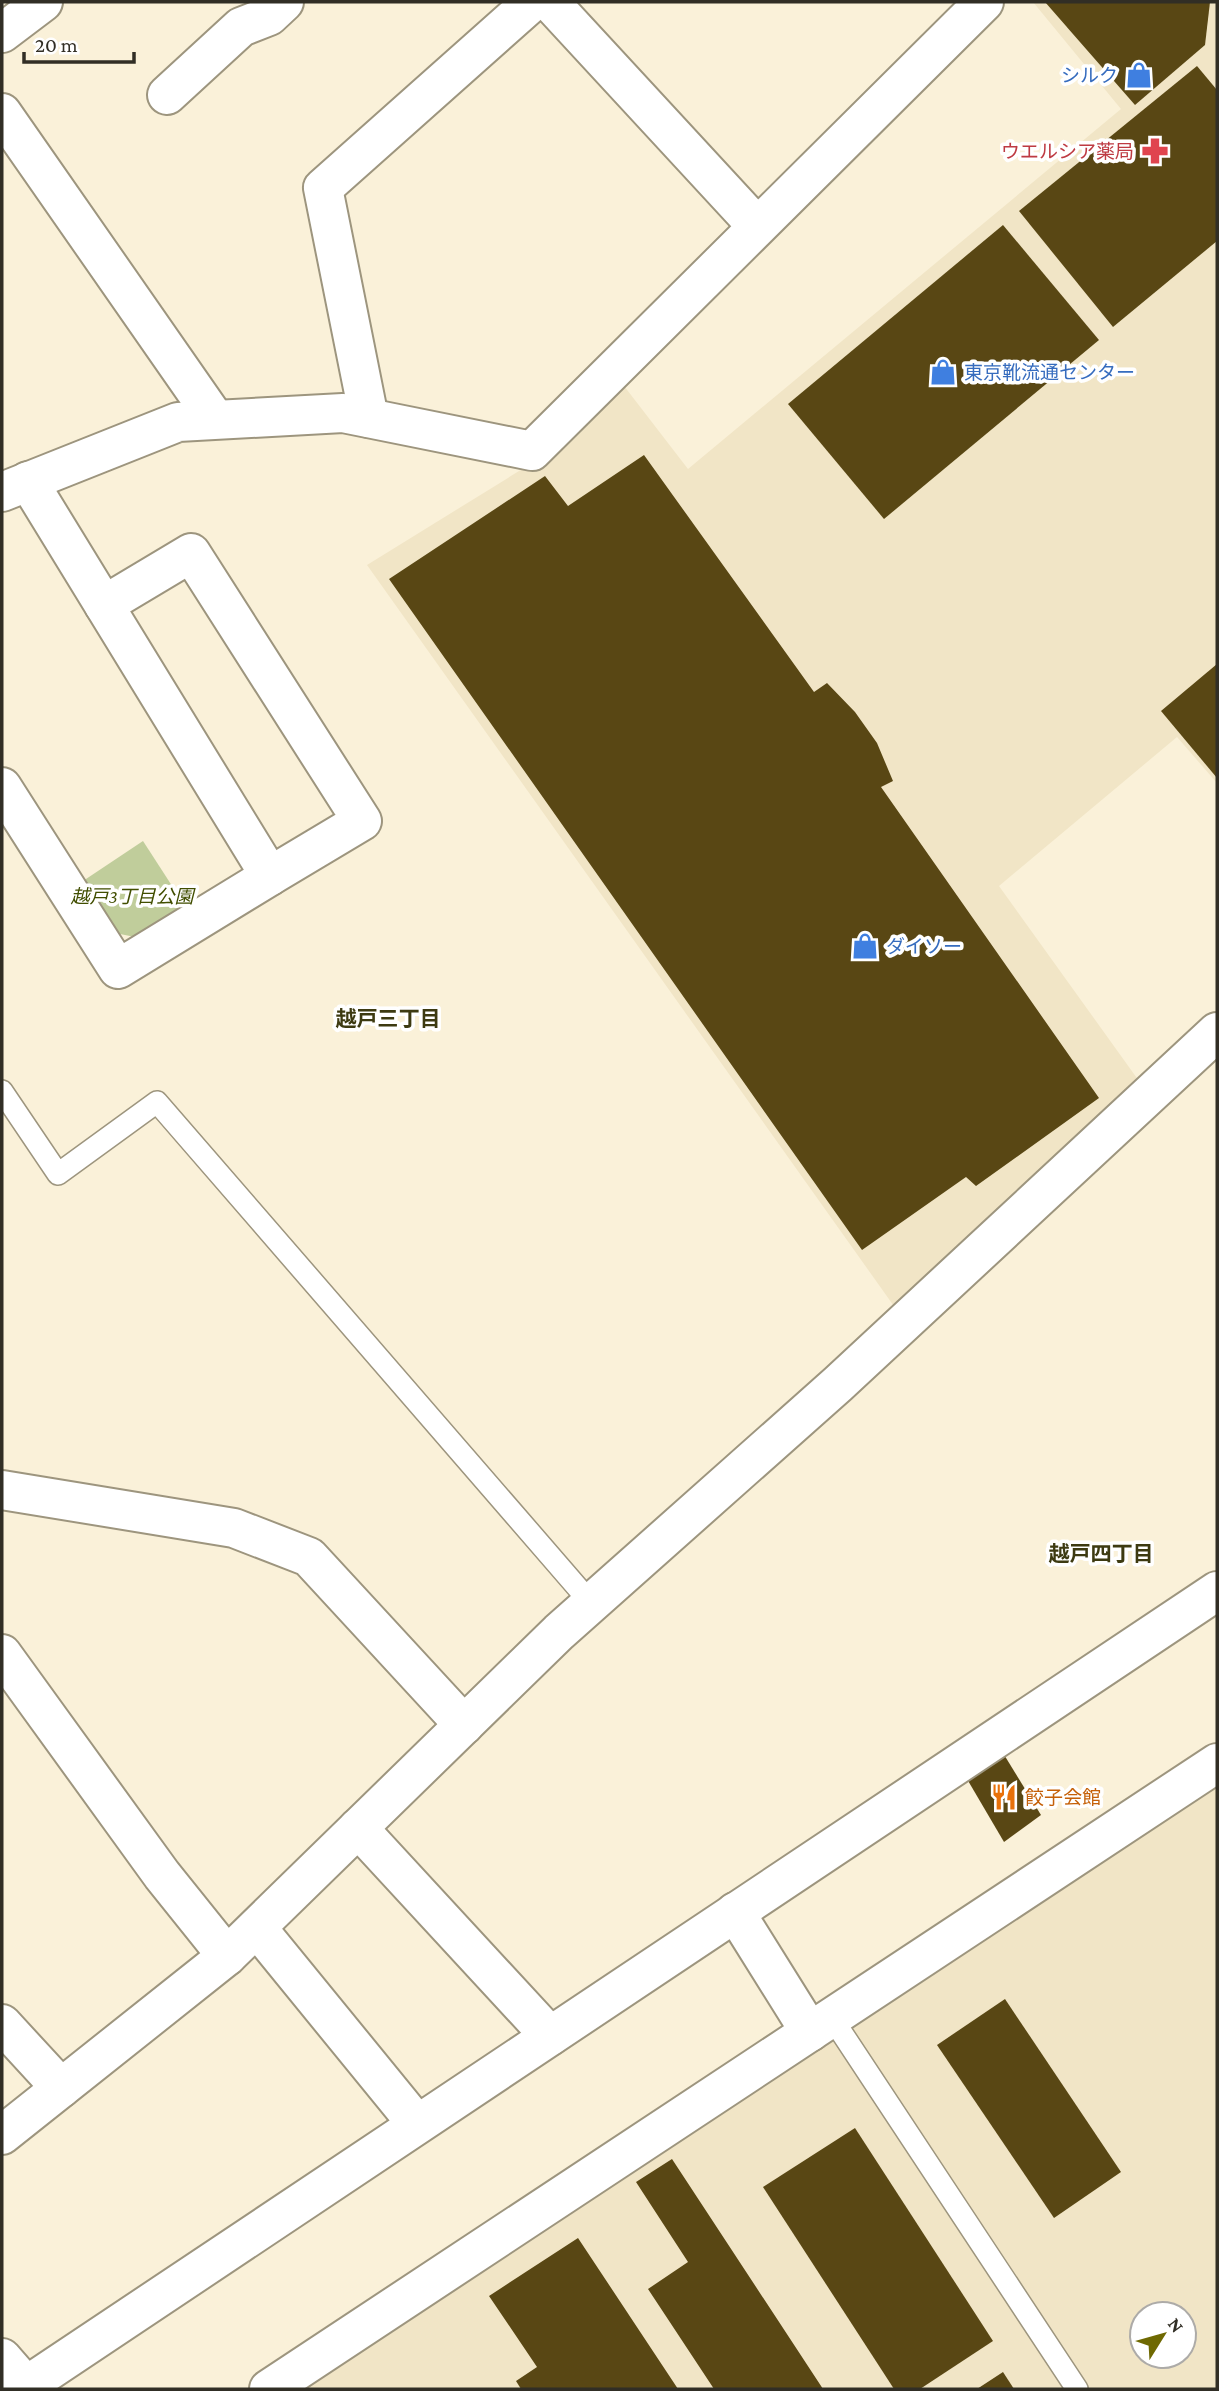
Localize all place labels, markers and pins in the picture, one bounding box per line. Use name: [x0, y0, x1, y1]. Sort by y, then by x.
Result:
shop icon: シルク: [1124, 60, 1154, 90]
place label: シルク: [1061, 65, 1118, 86]
pharmacy icon: ウエルシア薬局: [1140, 136, 1170, 166]
place label: ウエルシア薬局: [1001, 141, 1134, 162]
shop icon: 東京靴流通センター: [928, 357, 958, 387]
place label: 東京靴流通センター: [964, 362, 1135, 383]
shop icon: ダイソー: [850, 931, 880, 961]
place label: ダイソー: [886, 936, 962, 957]
restaurant icon: 餃子会館: [989, 1782, 1019, 1812]
place label: 餃子会館: [1025, 1787, 1101, 1808]

